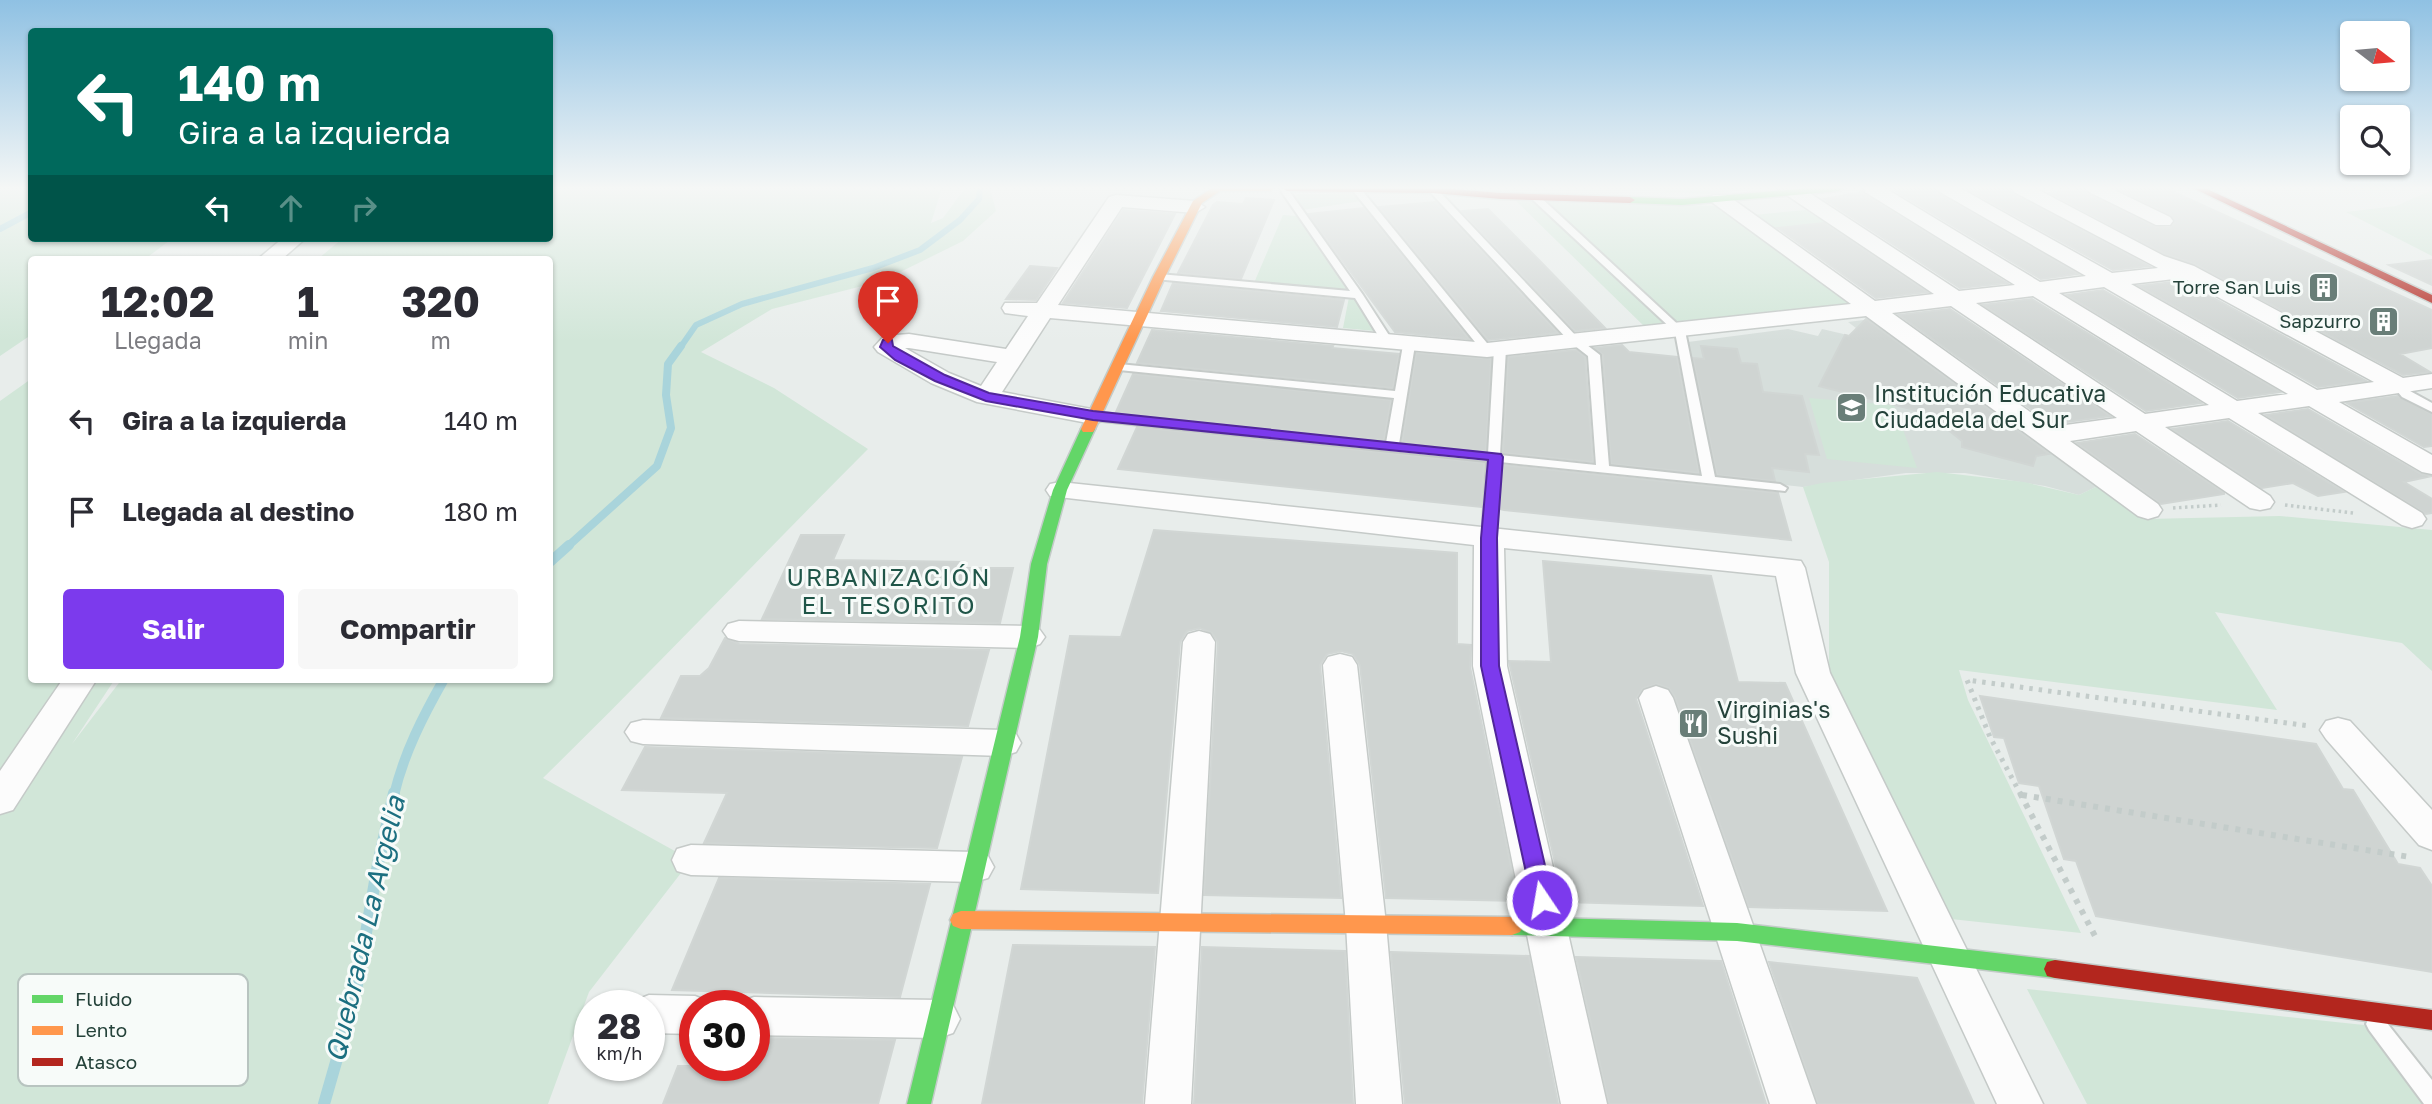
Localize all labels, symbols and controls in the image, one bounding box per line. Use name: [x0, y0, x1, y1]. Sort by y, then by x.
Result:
north arrow: [2340, 21, 2410, 91]
map controls: [2340, 21, 2410, 175]
text: 140 m: [178, 53, 321, 112]
icon: left: [63, 56, 154, 147]
button: search: [2340, 105, 2410, 175]
text: Gira a la izquierda: [178, 113, 451, 151]
icon: left: [199, 189, 237, 227]
icon: ahead: [272, 189, 310, 227]
icon: right: [345, 189, 383, 227]
building icon: Torre San Luis: [2307, 270, 2341, 304]
pin: [858, 271, 918, 343]
place label: Torre San Luis: [2173, 275, 2301, 298]
text: 12:02: [101, 276, 215, 326]
text: 1: [297, 276, 319, 326]
text: 320: [401, 276, 480, 326]
icon: arrive: [869, 282, 907, 320]
building icon: Sapzurro: [2367, 304, 2401, 338]
place label: Sapzurro: [2279, 309, 2361, 332]
text: Llegada: [114, 326, 202, 354]
text: min: [288, 326, 328, 354]
text: m: [430, 326, 451, 354]
place label: Institución Educativa Ciudadela del Sur: [1874, 379, 2106, 433]
school or university icon: Institución Educativa Ciudadela del Sur: [1834, 390, 1868, 424]
icon: left: [63, 402, 101, 440]
text: Gira a la izquierda: [122, 405, 346, 436]
text: 140 m: [444, 405, 518, 436]
icon: arrive: [63, 493, 101, 531]
text: Llegada al destino: [122, 496, 354, 527]
text: 180 m: [444, 496, 518, 527]
district label: URBANIZACIÓN EL TESORITO: [786, 562, 992, 619]
button: Salir: [63, 589, 284, 669]
button: Compartir: [298, 589, 518, 669]
place label: Virginias's Sushi: [1717, 695, 1830, 749]
restaurant icon: Virginias's Sushi: [1677, 706, 1711, 740]
water label: Quebrada La Argelia: [318, 792, 411, 1065]
position arrow: [1505, 863, 1579, 937]
legend: [18, 974, 248, 1086]
text: Fluido: [75, 987, 132, 1010]
speed limit sign: 30: [679, 990, 770, 1081]
text: 28: [598, 1005, 641, 1047]
text: Lento: [75, 1018, 127, 1041]
text: km/h: [597, 1042, 642, 1064]
text: Atasco: [75, 1050, 137, 1073]

